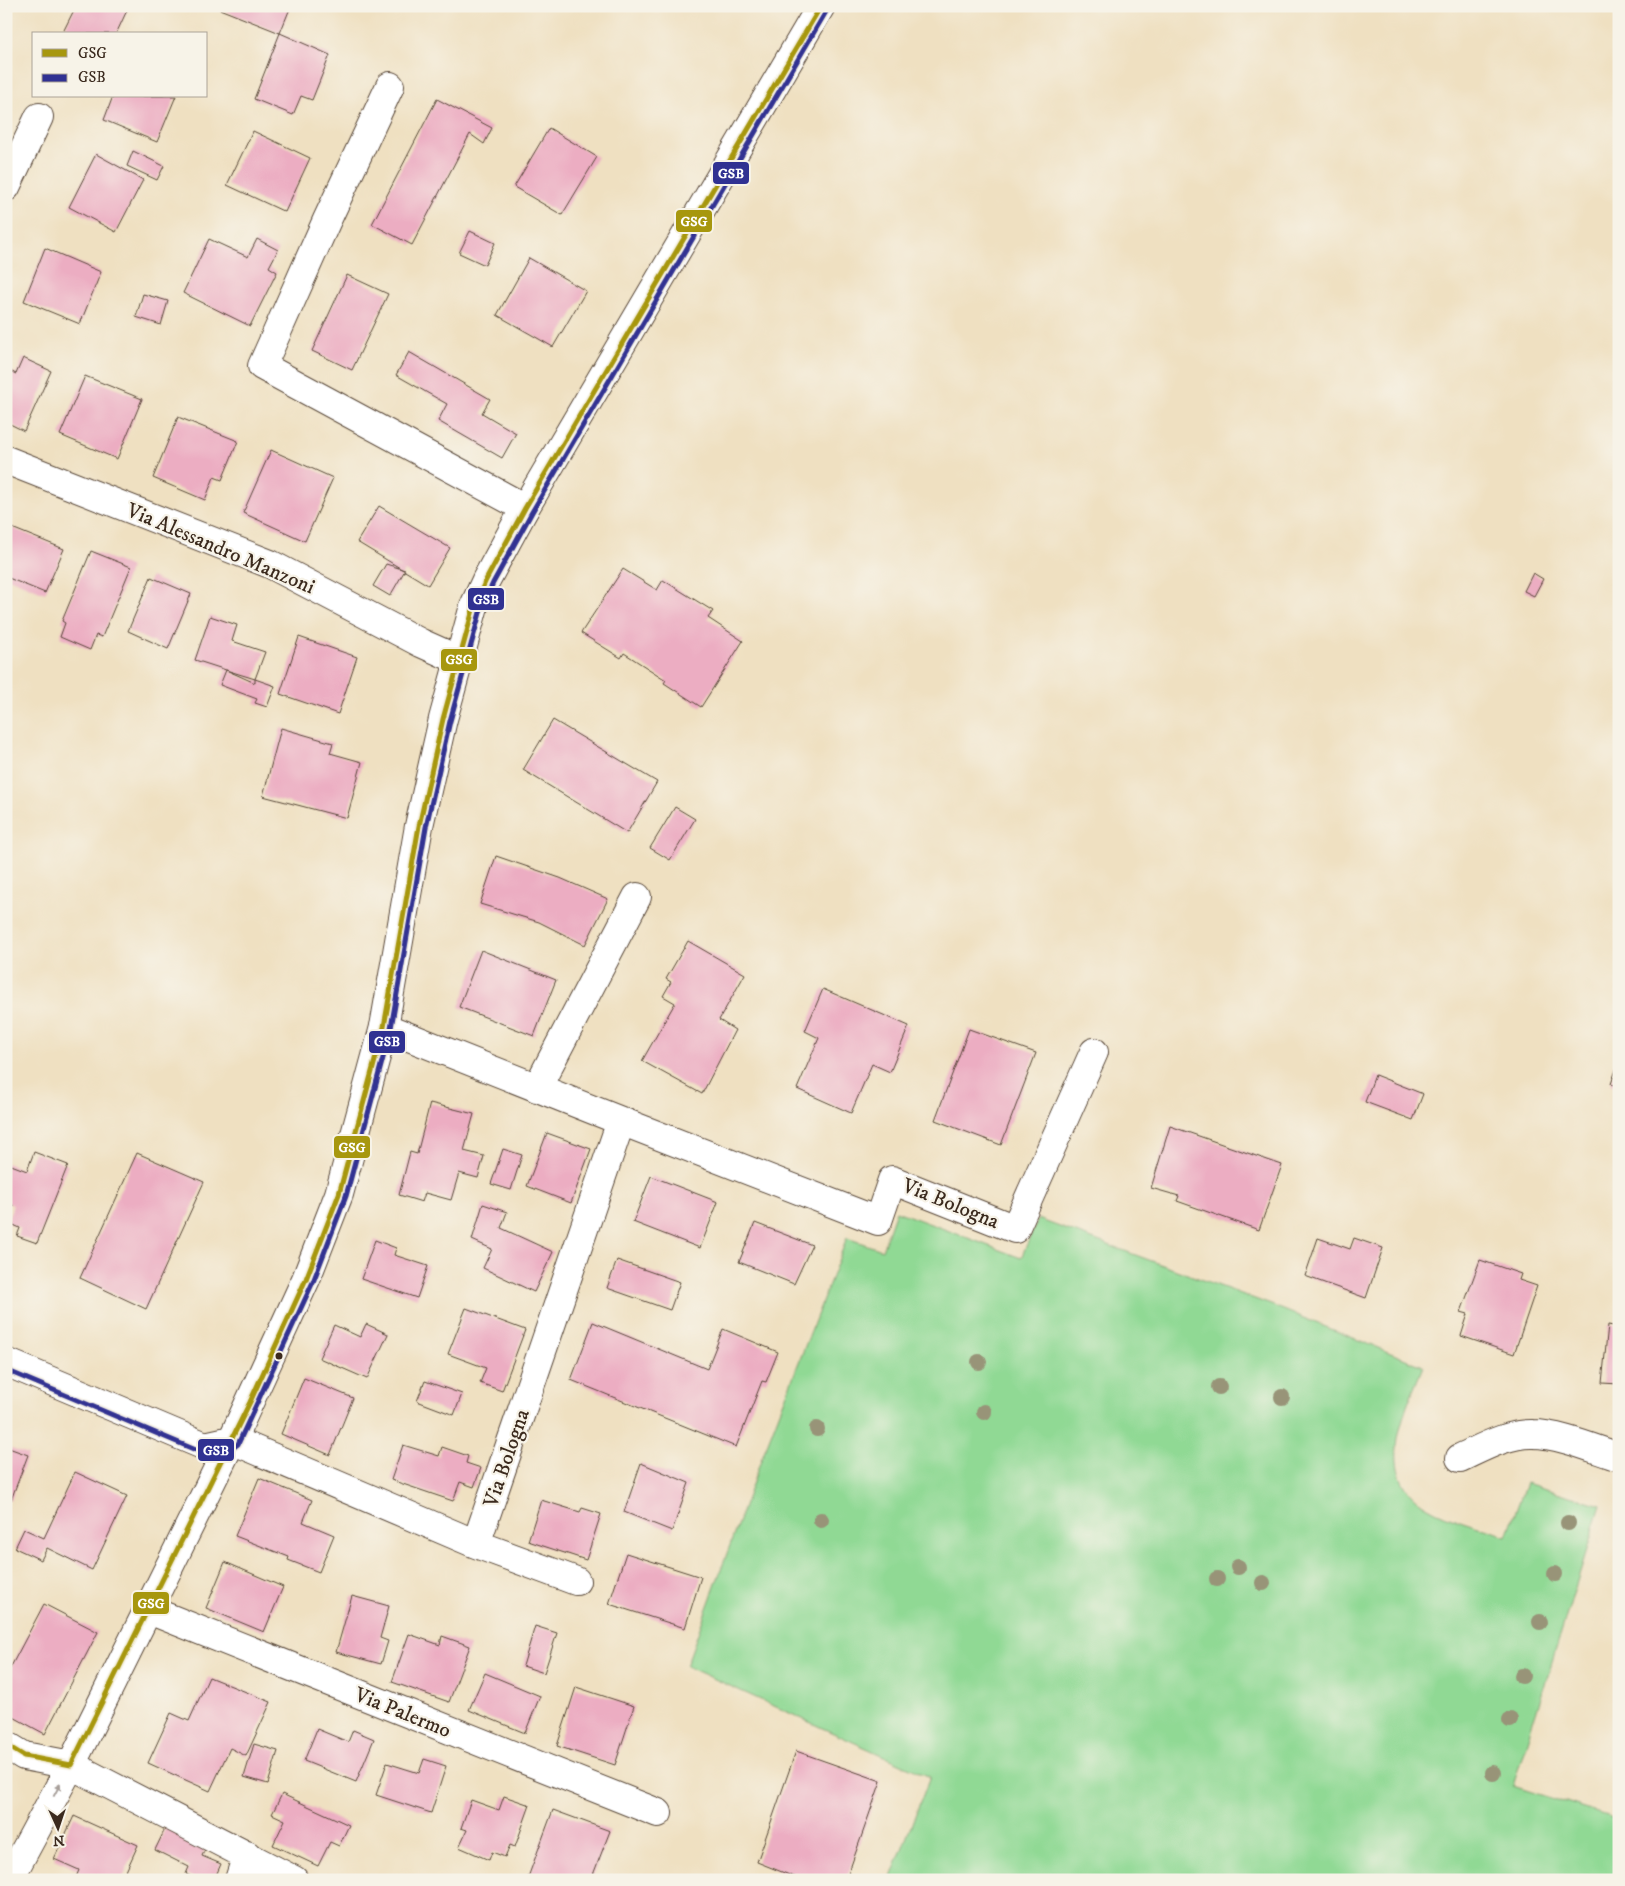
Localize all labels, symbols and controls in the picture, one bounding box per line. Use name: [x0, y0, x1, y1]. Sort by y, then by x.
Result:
legend: [32, 32, 208, 98]
text: GSG: [78, 44, 107, 63]
text: GSB: [78, 68, 106, 87]
line badge: GSB: [712, 161, 750, 185]
text: GSB: [718, 165, 744, 183]
line badge: GSG: [675, 209, 713, 233]
text: GSG: [681, 213, 708, 231]
street label: Via Alessandro Manzoni: [122, 497, 319, 600]
line badge: GSB: [467, 587, 505, 611]
text: GSB: [473, 591, 499, 609]
line badge: GSG: [440, 648, 478, 672]
text: GSG: [446, 651, 473, 669]
line badge: GSB: [368, 1030, 406, 1054]
text: GSB: [374, 1033, 400, 1051]
line badge: GSG: [333, 1135, 371, 1159]
text: GSG: [339, 1139, 366, 1157]
street label: Via Bologna: [898, 1172, 1003, 1235]
unlabelled marker: [274, 1351, 284, 1361]
street label: Via Bologna: [478, 1406, 536, 1512]
line badge: GSB: [197, 1438, 235, 1462]
text: GSB: [203, 1442, 229, 1460]
line badge: GSG: [132, 1591, 170, 1615]
text: GSG: [138, 1595, 165, 1613]
street label: Via Palermo: [350, 1681, 455, 1744]
one-way arrow: [53, 1783, 61, 1798]
north arrow: [32, 1804, 82, 1854]
text: N: [52, 1831, 65, 1849]

